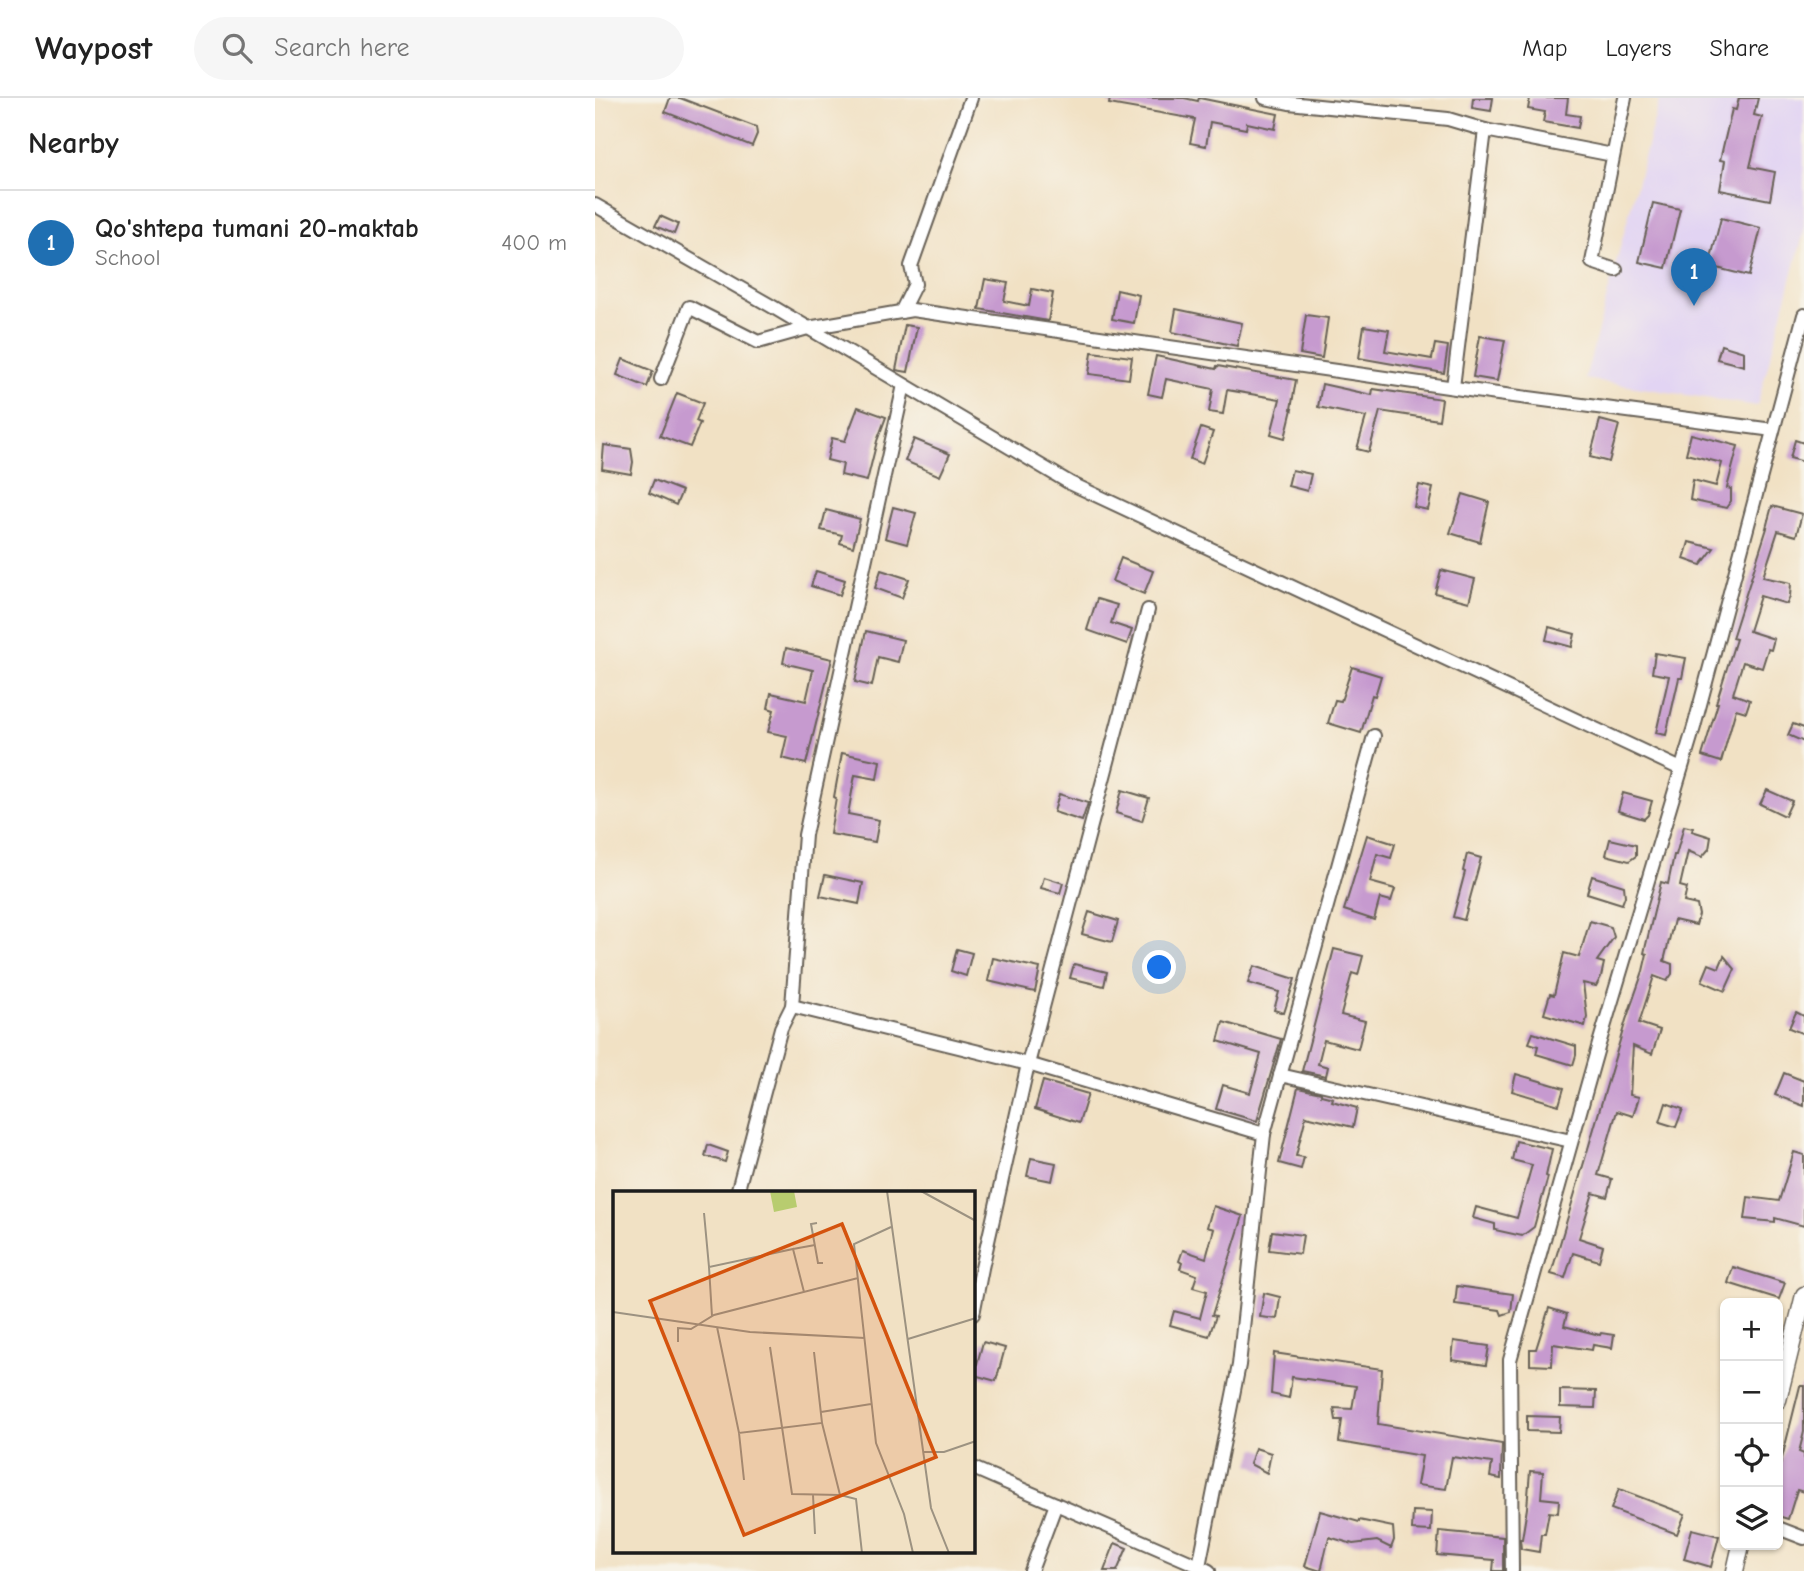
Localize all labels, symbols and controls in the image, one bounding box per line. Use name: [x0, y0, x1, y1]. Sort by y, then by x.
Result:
search box: [194, 17, 684, 80]
text: Waypost: [35, 29, 152, 67]
icon: search: [218, 29, 256, 67]
text: Search here: [274, 33, 410, 63]
text: Map: [1522, 34, 1568, 62]
text: Layers: [1606, 34, 1671, 62]
text: Share: [1709, 34, 1769, 62]
text: Nearby: [28, 126, 119, 161]
text: Qo'shtepa tumani 20-maktab: [95, 214, 419, 244]
text: 1: [46, 229, 56, 256]
text: 400 m: [501, 229, 567, 256]
text: School: [95, 244, 160, 271]
pin: 1: [1671, 248, 1717, 306]
your location: [1142, 950, 1176, 984]
inset map: [613, 1191, 975, 1554]
map controls: [1720, 1298, 1783, 1550]
button: +: [1720, 1298, 1783, 1361]
button: −: [1720, 1361, 1783, 1424]
button: locate: [1720, 1424, 1783, 1487]
button: layers: [1720, 1487, 1783, 1550]

